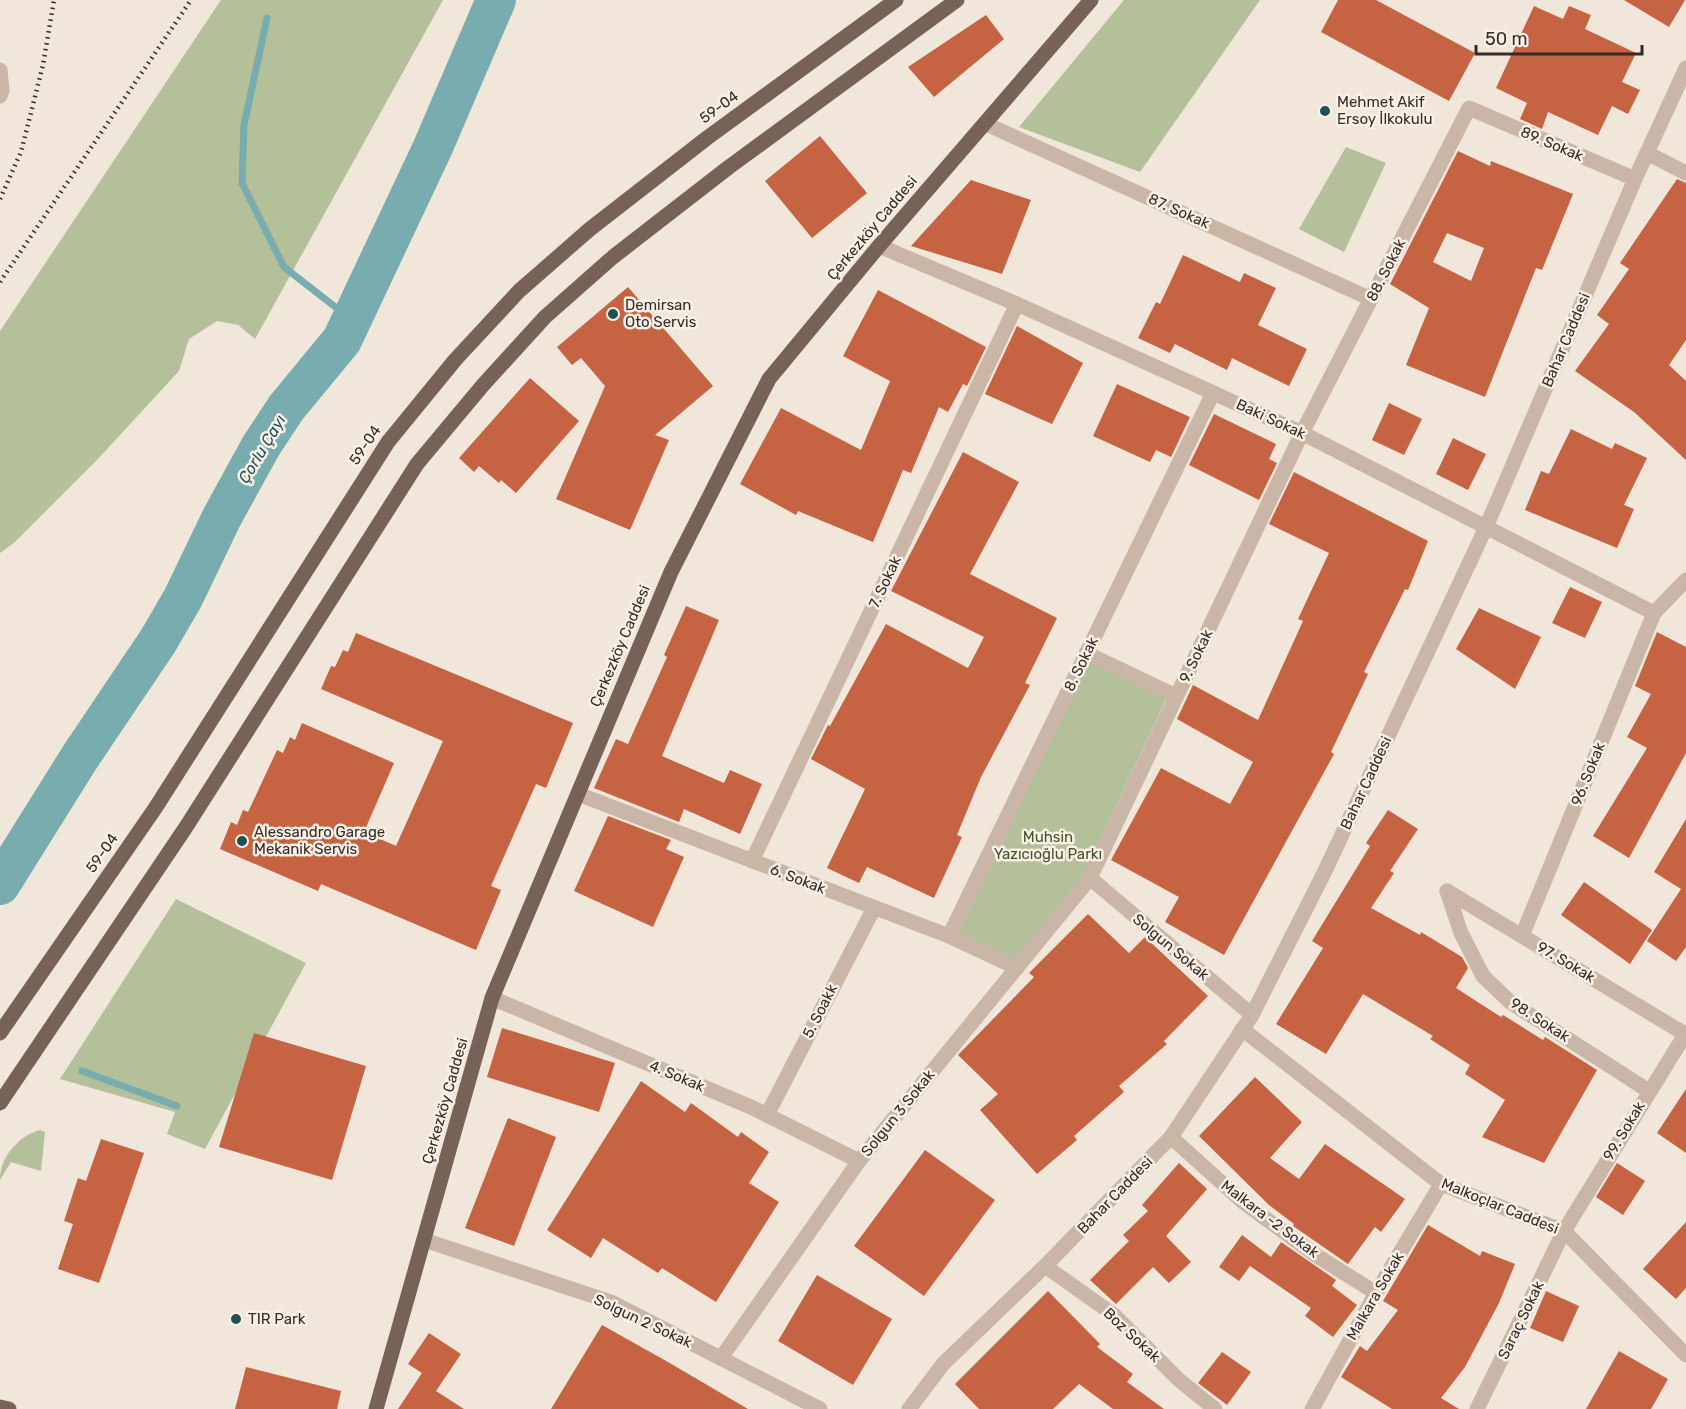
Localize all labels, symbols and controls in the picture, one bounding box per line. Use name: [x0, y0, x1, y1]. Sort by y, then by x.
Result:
scale bar: [1476, 18, 1642, 56]
text: 50 m: [1485, 28, 1528, 50]
street label: 59-04: [696, 87, 742, 127]
place label: Mehmet Akif Ersoy İlkokulu: [1337, 93, 1432, 128]
marker: Mehmet Akif Ersoy İlkokulu: [1318, 104, 1332, 118]
street label: 89. Sokak: [1518, 123, 1586, 165]
street label: Çerkezköy Caddesi: [823, 172, 921, 284]
street label: 87. Sokak: [1146, 190, 1213, 233]
street label: 88. Sokak: [1363, 235, 1410, 304]
street label: Bahar Caddesi: [1538, 290, 1594, 390]
place label: Demirsan Oto Servis: [625, 296, 697, 331]
marker: Demirsan Oto Servis: [606, 307, 620, 321]
street label: Baki Sokak: [1233, 395, 1309, 443]
water label: Çorlu Çayı: [234, 411, 290, 487]
street label: 59-04: [345, 422, 385, 468]
street label: 7. Sokak: [865, 553, 905, 611]
street label: Çerkezköy Caddesi: [586, 582, 654, 710]
street label: 9. Sokak: [1175, 626, 1217, 686]
street label: 8. Sokak: [1060, 634, 1102, 694]
street label: Bahar Caddesi: [1337, 734, 1395, 832]
street label: 96. Sokak: [1567, 739, 1609, 808]
place label: Alessandro Garage Mekanik Servis: [254, 823, 385, 858]
park label: Muhsin Yazıcıoğlu Parkı: [994, 828, 1102, 863]
street label: 59-04: [82, 830, 122, 876]
marker: Alessandro Garage Mekanik Servis: [235, 834, 249, 848]
street label: 6. Sokak: [768, 860, 829, 898]
street label: Solgun Sokak: [1129, 910, 1213, 984]
street label: 97. Sokak: [1534, 938, 1599, 986]
street label: 5. Soakk: [799, 981, 841, 1041]
street label: 98. Sokak: [1507, 994, 1573, 1046]
street label: Çerkezköy Caddesi: [418, 1036, 472, 1166]
street label: 4. Sokak: [647, 1056, 707, 1096]
street label: Solgun 3 Sokak: [857, 1066, 939, 1160]
street label: 99. Sokak: [1599, 1098, 1649, 1164]
street label: Bahar Caddesi: [1074, 1153, 1156, 1237]
street label: Malkoçlar Caddesi: [1439, 1174, 1561, 1238]
street label: Malkara -2 Sokak: [1217, 1176, 1323, 1262]
street label: Malkara Sokak: [1343, 1249, 1408, 1343]
street label: Saraç Sokak: [1494, 1278, 1548, 1362]
street label: Solgun 2 Sokak: [591, 1290, 695, 1352]
street label: Boz Sokak: [1100, 1304, 1164, 1366]
place label: TIR Park: [248, 1310, 306, 1328]
marker: TIR Park: [229, 1312, 243, 1326]

